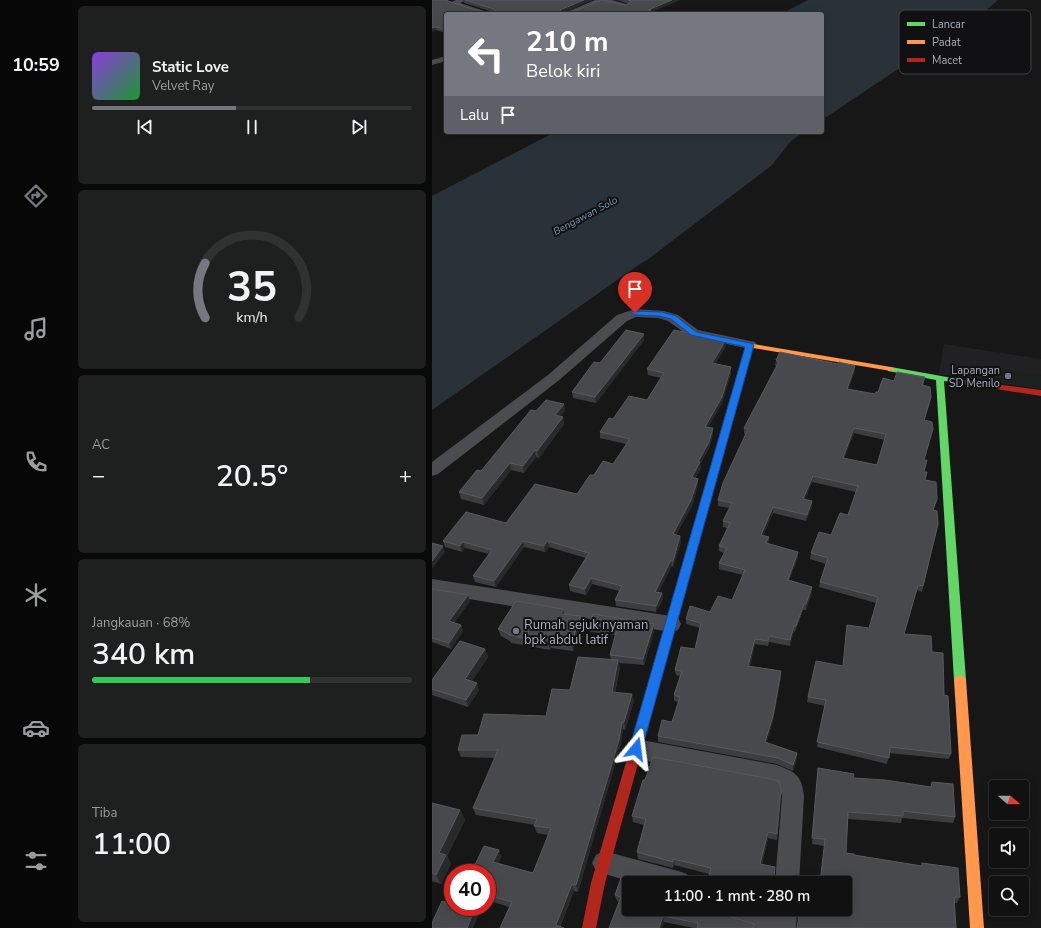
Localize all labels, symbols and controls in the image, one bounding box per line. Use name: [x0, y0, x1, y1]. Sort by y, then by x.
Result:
legend: [899, 10, 1031, 74]
text: Lancar: [932, 17, 965, 32]
text: 210 m: [526, 23, 609, 61]
icon: left: [460, 28, 512, 80]
text: Padat: [932, 35, 961, 50]
text: 10:59: [12, 53, 60, 77]
text: Macet: [932, 53, 962, 68]
text: Static Love: [152, 57, 229, 77]
text: Belok kiri: [526, 59, 600, 83]
text: Velvet Ray: [152, 77, 214, 95]
icon: arrive: [497, 104, 519, 126]
text: Lalu: [460, 105, 489, 125]
icon: previous: [134, 116, 156, 138]
icon: pause: [241, 116, 263, 138]
icon: next: [348, 116, 370, 138]
icon: directions: [22, 182, 50, 210]
water label: Bengawan Solo: [551, 193, 620, 239]
text: 35: [227, 258, 277, 315]
pin: [618, 272, 652, 313]
icon: arrive: [624, 278, 646, 300]
text: km/h: [236, 307, 268, 326]
icon: music: [22, 315, 50, 343]
place label: Lapangan SD Menilo: [949, 363, 1000, 391]
marker: Lapangan SD Menilo: [1003, 371, 1013, 381]
text: AC: [92, 436, 110, 454]
icon: phone: [22, 448, 50, 476]
text: 20.5°: [216, 456, 288, 497]
text: −: [92, 461, 105, 491]
text: +: [399, 461, 412, 491]
icon: climate: [22, 581, 50, 609]
text: Jangkauan · 68%: [92, 614, 190, 632]
place label: Rumah sejuk nyaman bpk abdul latif: [524, 616, 648, 649]
marker: Rumah sejuk nyaman bpk abdul latif: [511, 626, 521, 636]
text: 340 km: [92, 634, 195, 675]
icon: car: [22, 714, 50, 742]
position arrow: [615, 728, 657, 770]
north arrow: [989, 780, 1029, 820]
map controls: [989, 780, 1029, 916]
text: Tiba: [92, 804, 117, 822]
text: 11:00: [92, 824, 171, 865]
button: sound: [989, 828, 1029, 868]
icon: filters: [22, 847, 50, 875]
speed limit sign: 40: [444, 864, 496, 916]
button: search: [989, 876, 1029, 916]
text: 11:00 · 1 mnt · 280 m: [664, 886, 810, 906]

